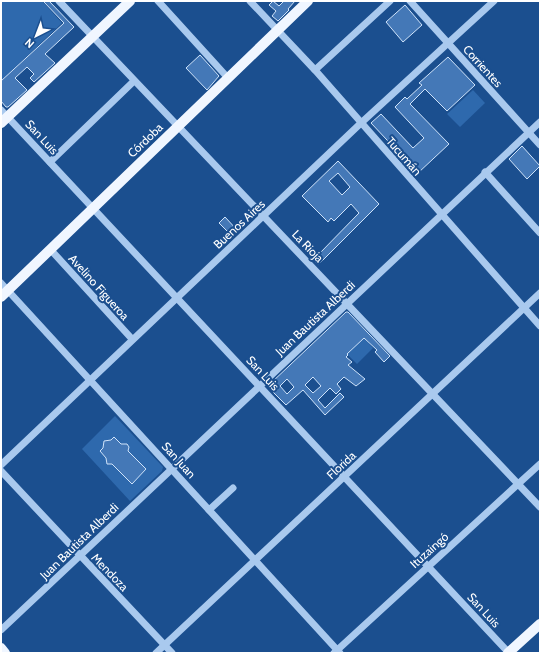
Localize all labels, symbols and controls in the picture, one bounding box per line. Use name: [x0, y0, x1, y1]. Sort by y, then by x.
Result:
north arrow: [16, 16, 56, 56]
text: N: [22, 36, 37, 51]
street label: Corrientes: [460, 42, 506, 90]
street label: San Luis: [22, 117, 62, 157]
street label: Córdoba: [124, 119, 166, 160]
street label: Tucumán: [383, 134, 425, 179]
street label: Buenos Aires: [210, 196, 268, 252]
street label: La Rioja: [289, 227, 327, 265]
street label: Avelino Figueroa: [66, 251, 133, 323]
street label: Juan Bautista Alberdi: [271, 277, 358, 359]
street label: San Luis: [243, 353, 283, 393]
street label: San Juan: [159, 439, 199, 482]
street label: Florida: [323, 448, 359, 482]
street label: Juan Bautista Alberdi: [36, 500, 121, 583]
street label: Ituzaingó: [407, 529, 452, 571]
street label: Mendoza: [88, 550, 132, 594]
street label: San Luis: [464, 590, 504, 630]

